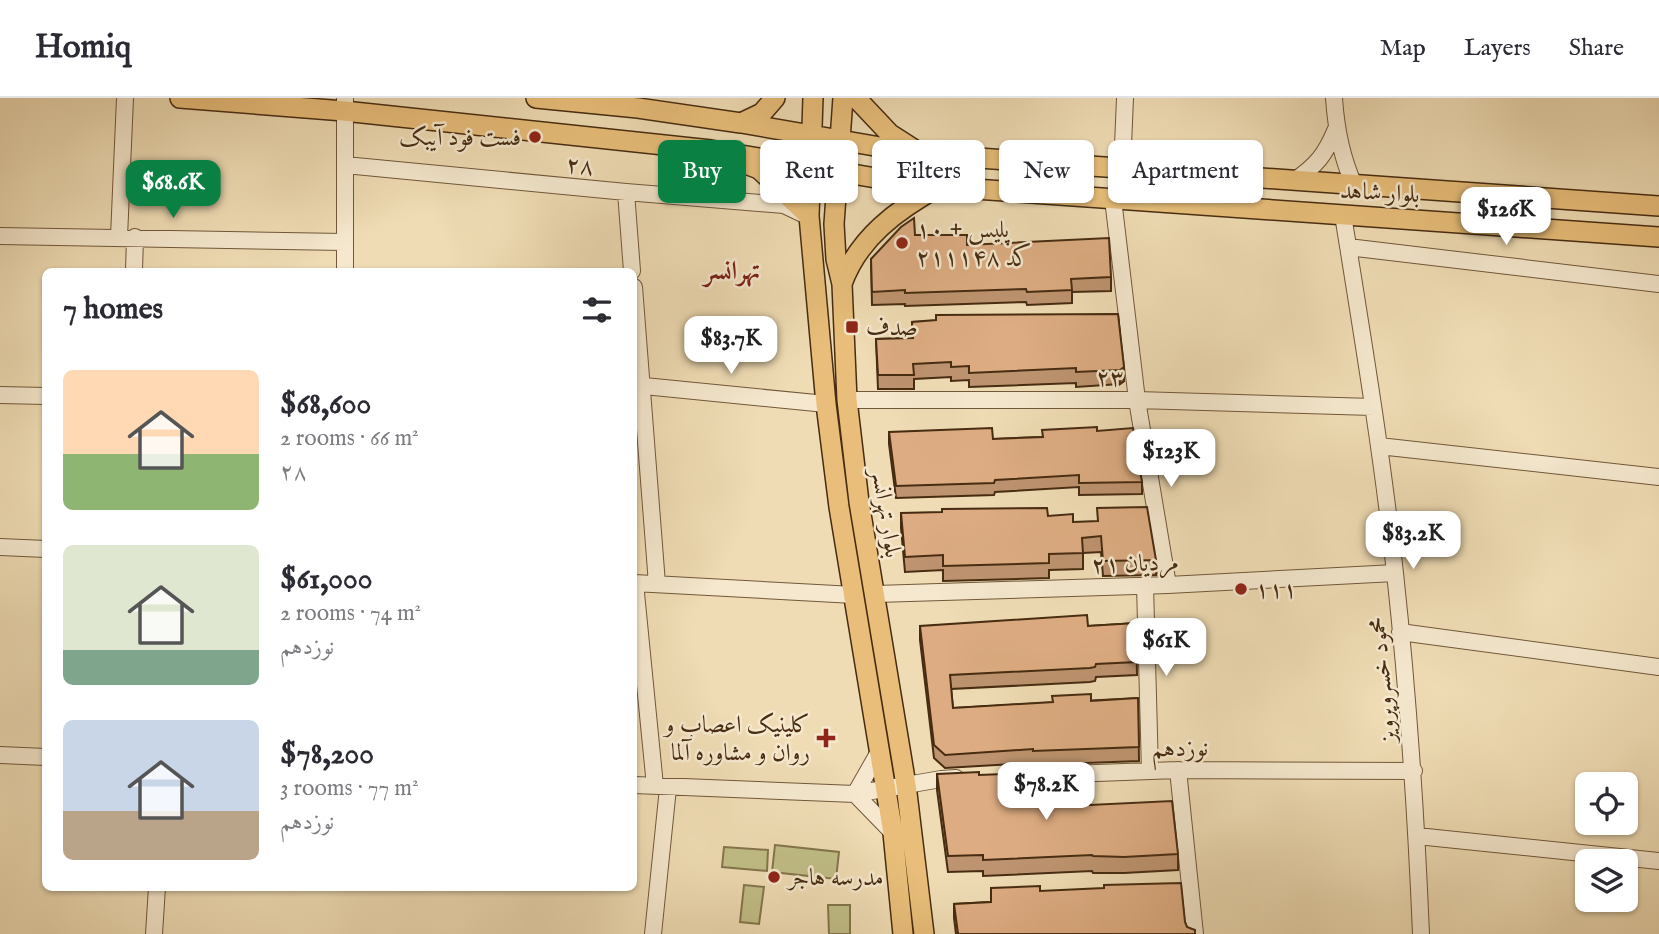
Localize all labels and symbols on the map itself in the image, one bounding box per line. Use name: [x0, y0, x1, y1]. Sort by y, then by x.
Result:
place label: فست فود آیبک: [399, 123, 521, 154]
marker: فست فود آیبک: [527, 129, 543, 145]
street label: ۲۸: [564, 150, 595, 183]
pin: $68.6K: [116, 160, 230, 220]
street label: بلوار شاهد: [1339, 176, 1420, 211]
pin: $126K: [1457, 188, 1555, 247]
place label: پلیس + ۱۰ کد ۲۱۱۱۴۸: [916, 215, 1031, 274]
marker: پلیس + ۱۰ کد ۲۱۱۱۴۸: [894, 235, 910, 251]
district label: تهرانسر: [701, 255, 760, 288]
place label: صدف: [866, 313, 918, 344]
pin: $83.7K: [674, 316, 788, 376]
marker: صدف: [844, 319, 860, 335]
street label: ۲۳: [1096, 363, 1124, 394]
pin: $123K: [1122, 430, 1220, 489]
street label: بلوار تهرانسر: [863, 463, 908, 560]
pin: $83.2K: [1356, 512, 1470, 571]
street label: ۲۱ مردیان: [1091, 547, 1179, 582]
place label: ۱۱۱: [1255, 575, 1297, 606]
marker: ۱۱۱: [1233, 581, 1249, 597]
street label: محمود خسروپرویز: [1363, 616, 1405, 747]
pin: $61K: [1125, 618, 1207, 678]
place label: کلینیک اعصاب و روان و مشاوره آلما: [662, 710, 810, 769]
marker: کلینیک اعصاب و روان و مشاوره آلما: [816, 728, 836, 748]
street label: نوزدهم: [1151, 734, 1209, 770]
pin: $78.2K: [989, 762, 1103, 822]
place label: مدرسه هاجر: [785, 863, 884, 894]
marker: مدرسه هاجر: [766, 869, 782, 885]

